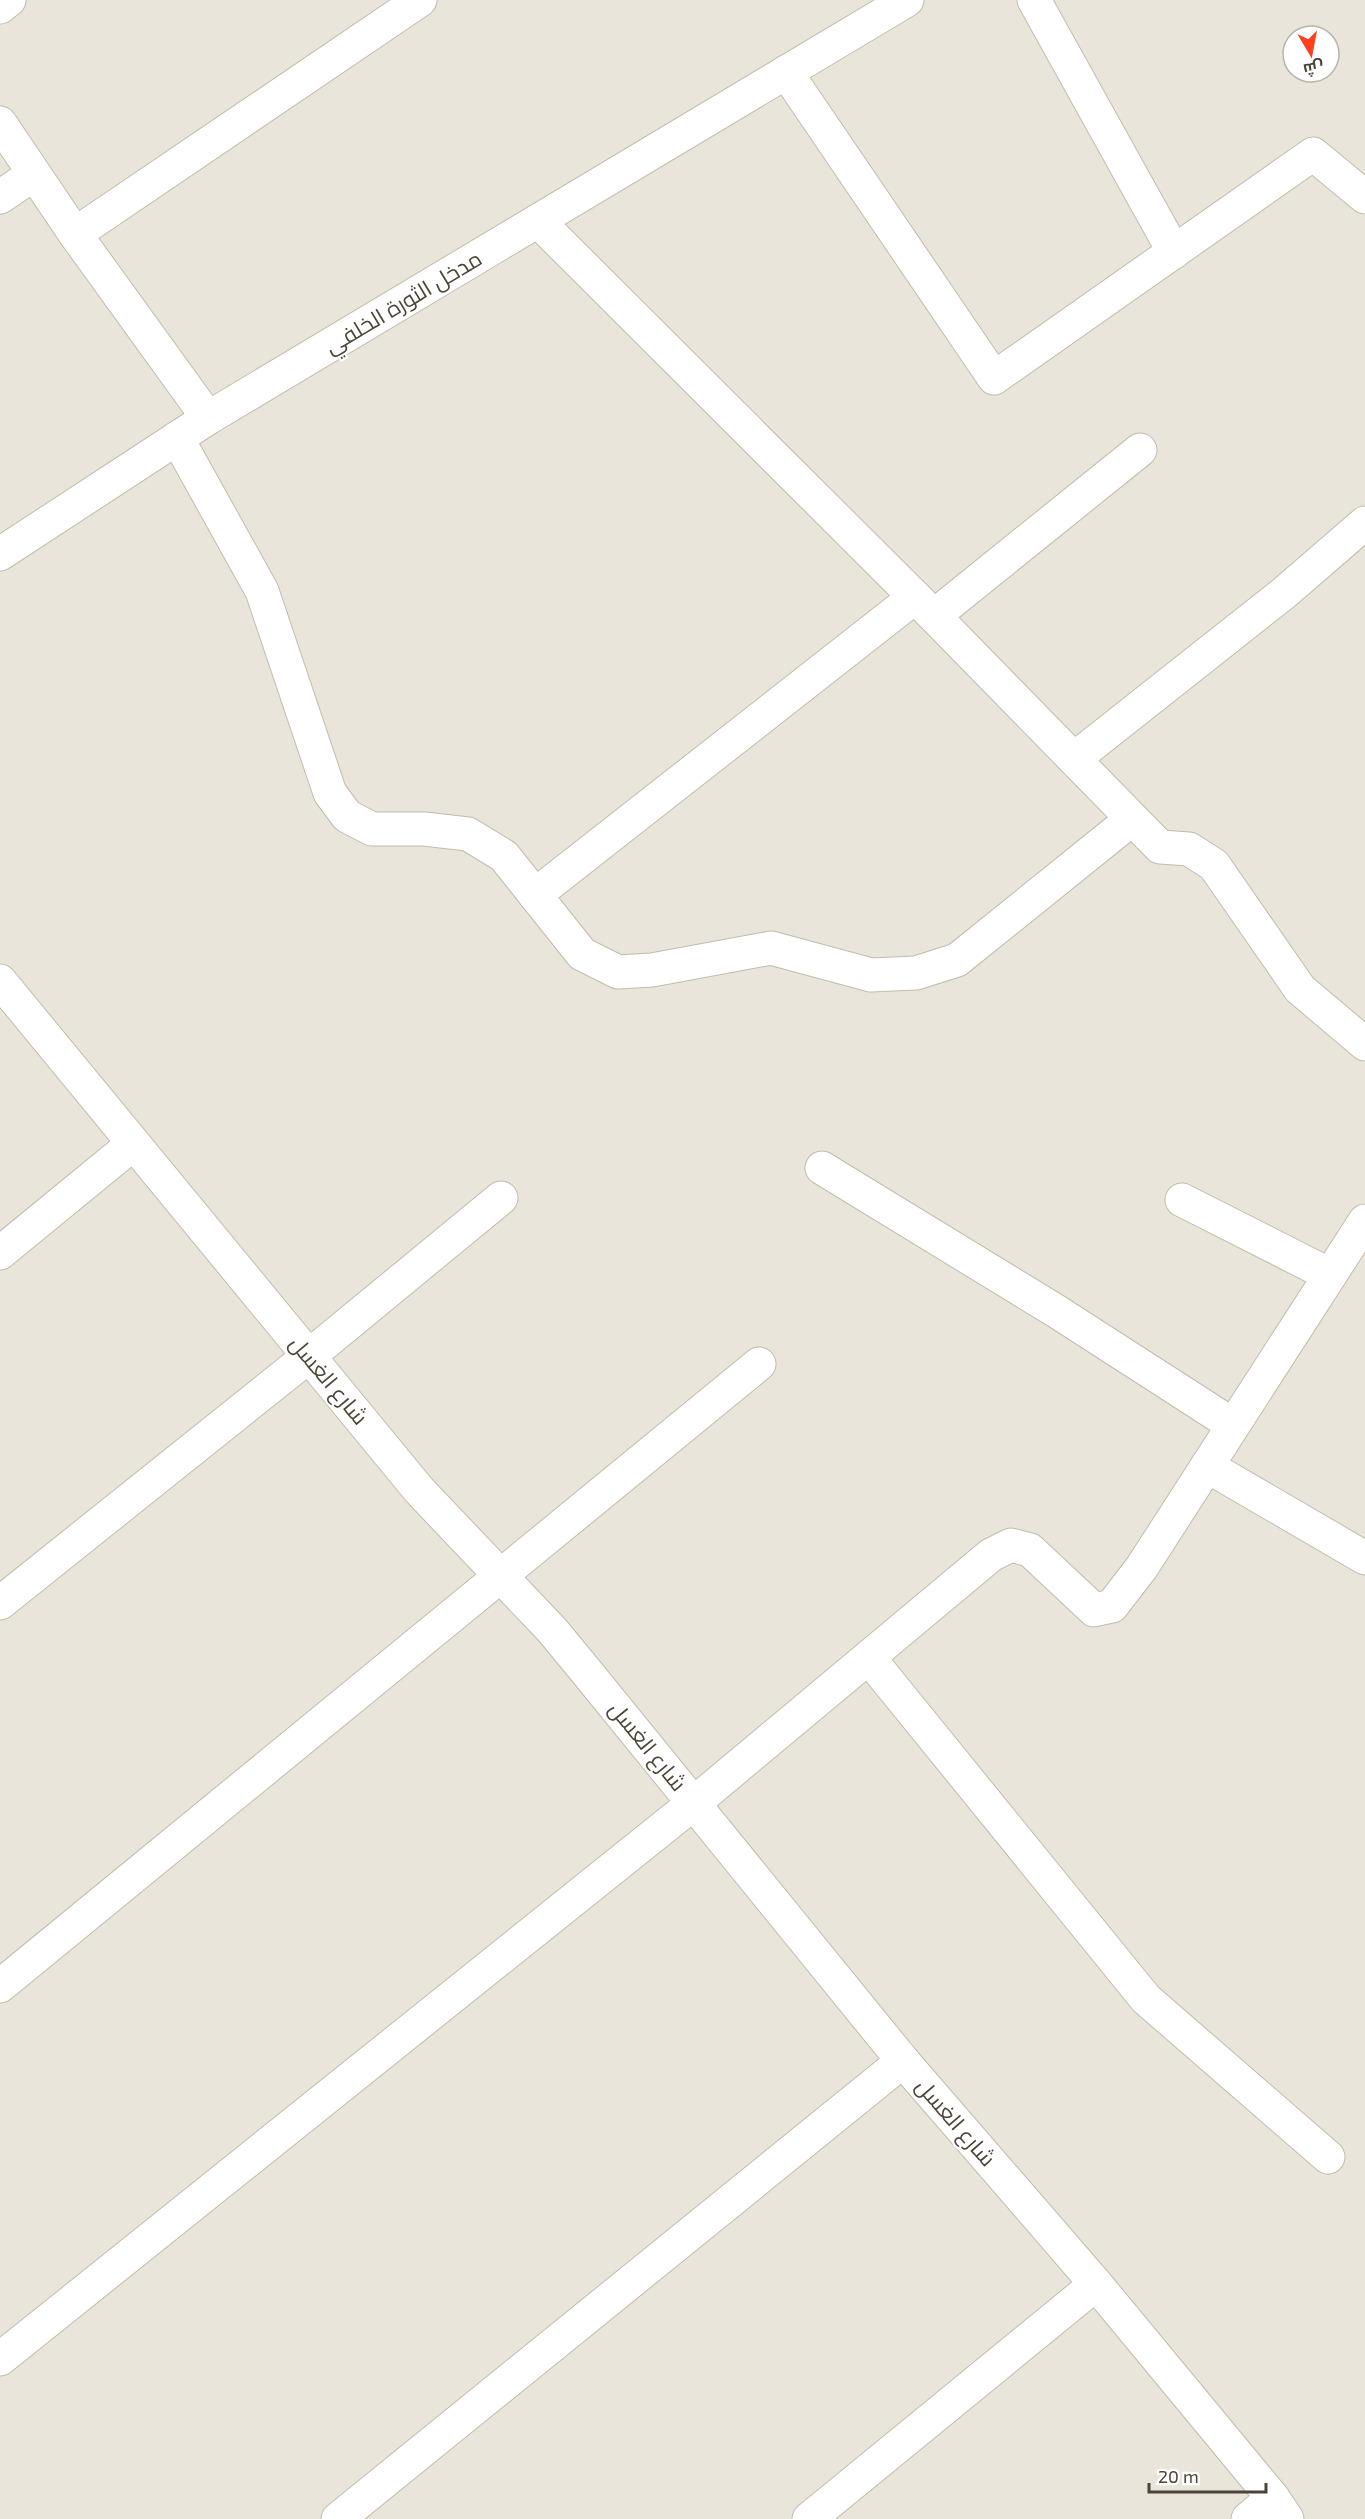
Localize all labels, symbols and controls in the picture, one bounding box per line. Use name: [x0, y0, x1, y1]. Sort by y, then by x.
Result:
north arrow: [1281, 24, 1341, 84]
text: ش: [1302, 57, 1325, 80]
street label: مدخل الثورة الخلفي: [319, 244, 488, 363]
street label: شارع الغسل: [283, 1330, 374, 1431]
street label: شارع الغسل: [602, 1695, 693, 1797]
street label: شارع الغسل: [909, 2072, 1002, 2173]
scale bar: [1149, 2456, 1266, 2494]
text: 20 m: [1158, 2465, 1199, 2487]

